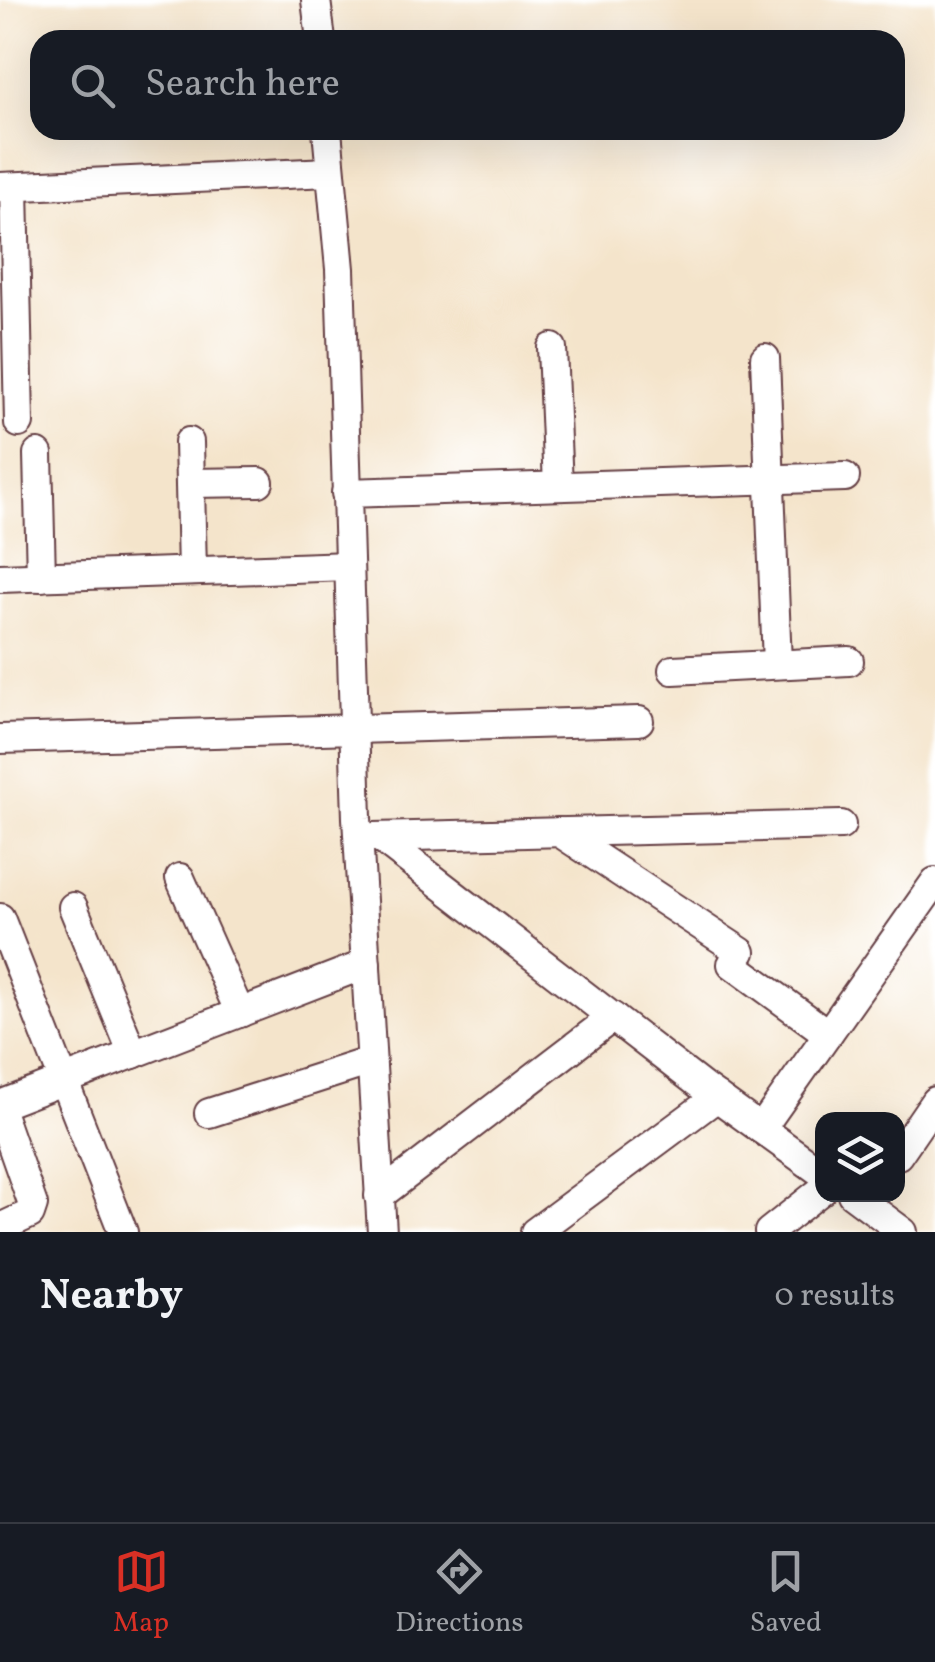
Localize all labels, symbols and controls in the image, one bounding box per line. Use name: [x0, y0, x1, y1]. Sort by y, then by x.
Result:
search box: [30, 30, 905, 140]
icon: search: [65, 58, 120, 113]
text: Search here: [145, 59, 340, 112]
map controls: [815, 1112, 905, 1202]
button: layers: [815, 1112, 905, 1202]
text: Nearby: [40, 1268, 183, 1327]
text: 0 results: [775, 1275, 895, 1319]
tab: Map: [113, 1544, 169, 1643]
tab: Directions: [395, 1544, 524, 1643]
tab: Saved: [750, 1544, 822, 1643]

